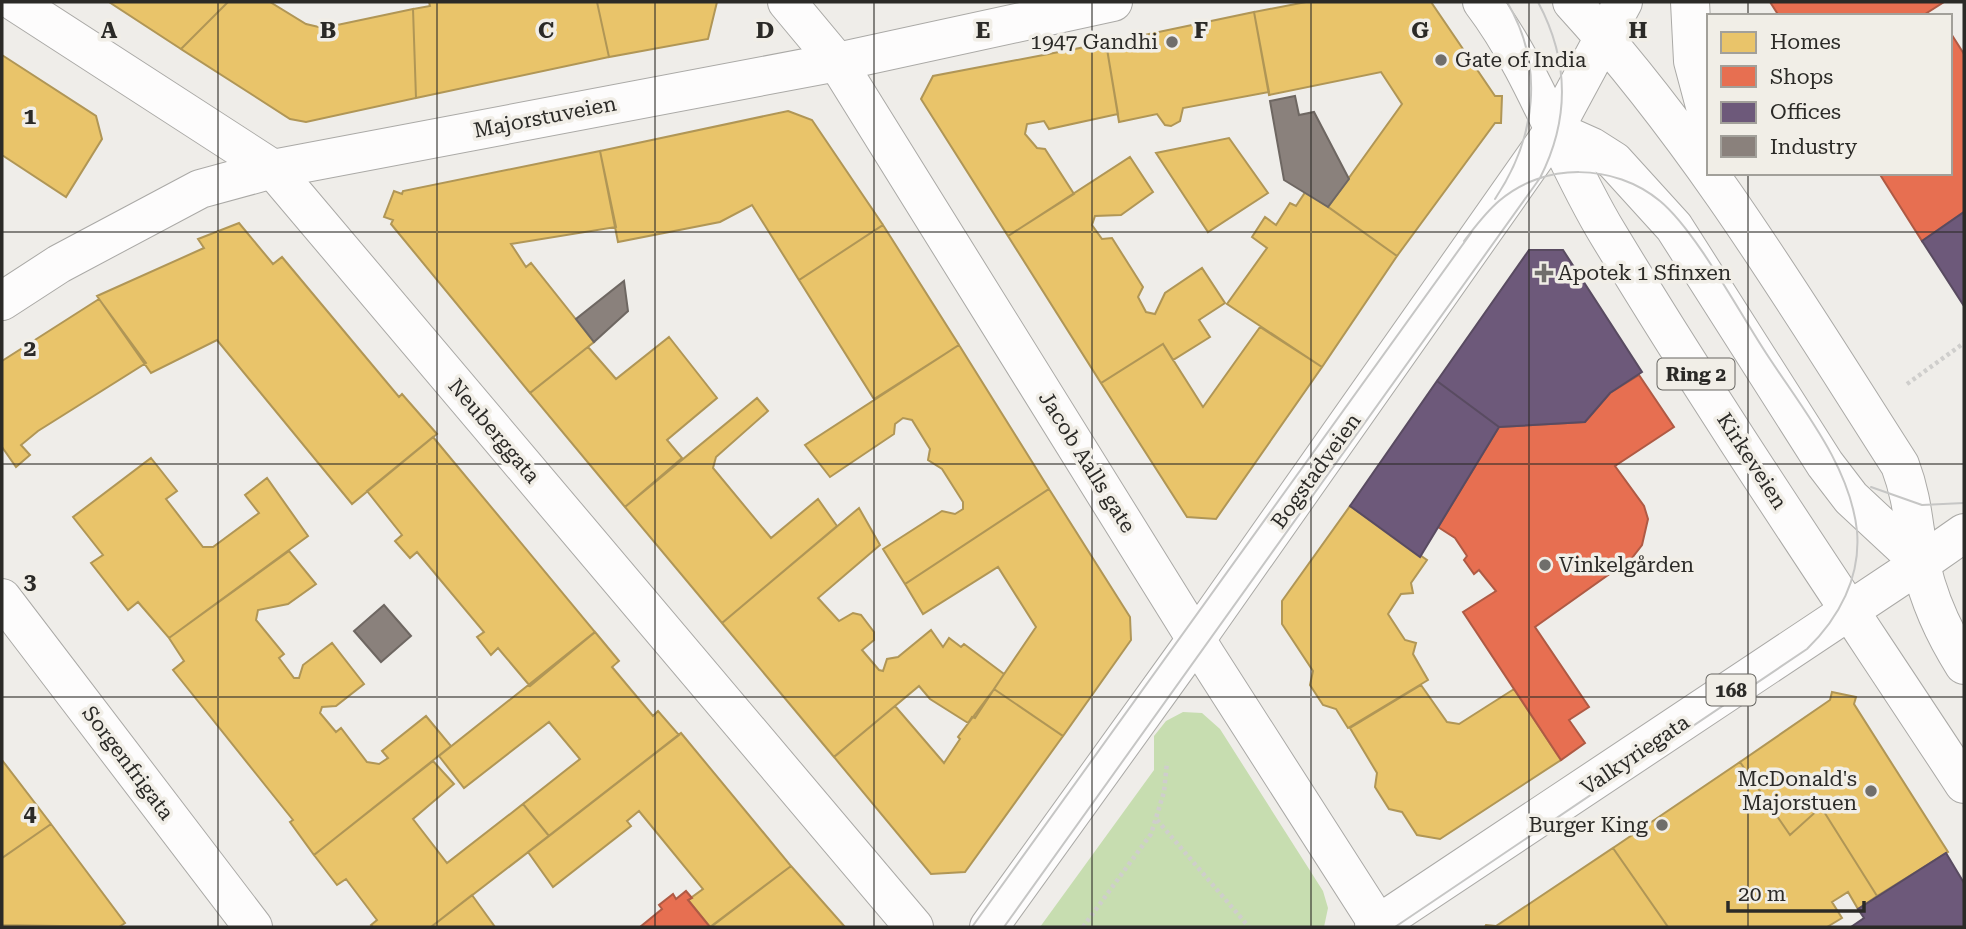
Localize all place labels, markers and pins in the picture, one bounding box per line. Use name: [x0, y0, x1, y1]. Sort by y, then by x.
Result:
place label: 1947 Gandhi: [1030, 30, 1158, 54]
marker: 1947 Gandhi: [1164, 34, 1180, 50]
place label: Gate of India: [1455, 48, 1587, 72]
marker: Gate of India: [1433, 52, 1449, 68]
place label: Apotek 1 Sfinxen: [1558, 261, 1732, 285]
marker: Apotek 1 Sfinxen: [1536, 265, 1552, 281]
place label: Vinkelgården: [1559, 553, 1695, 577]
marker: Vinkelgården: [1537, 557, 1553, 573]
place label: McDonald's Majorstuen: [1737, 767, 1857, 815]
marker: McDonald's Majorstuen: [1863, 783, 1879, 799]
place label: Burger King: [1528, 813, 1648, 837]
marker: Burger King: [1654, 817, 1670, 833]

